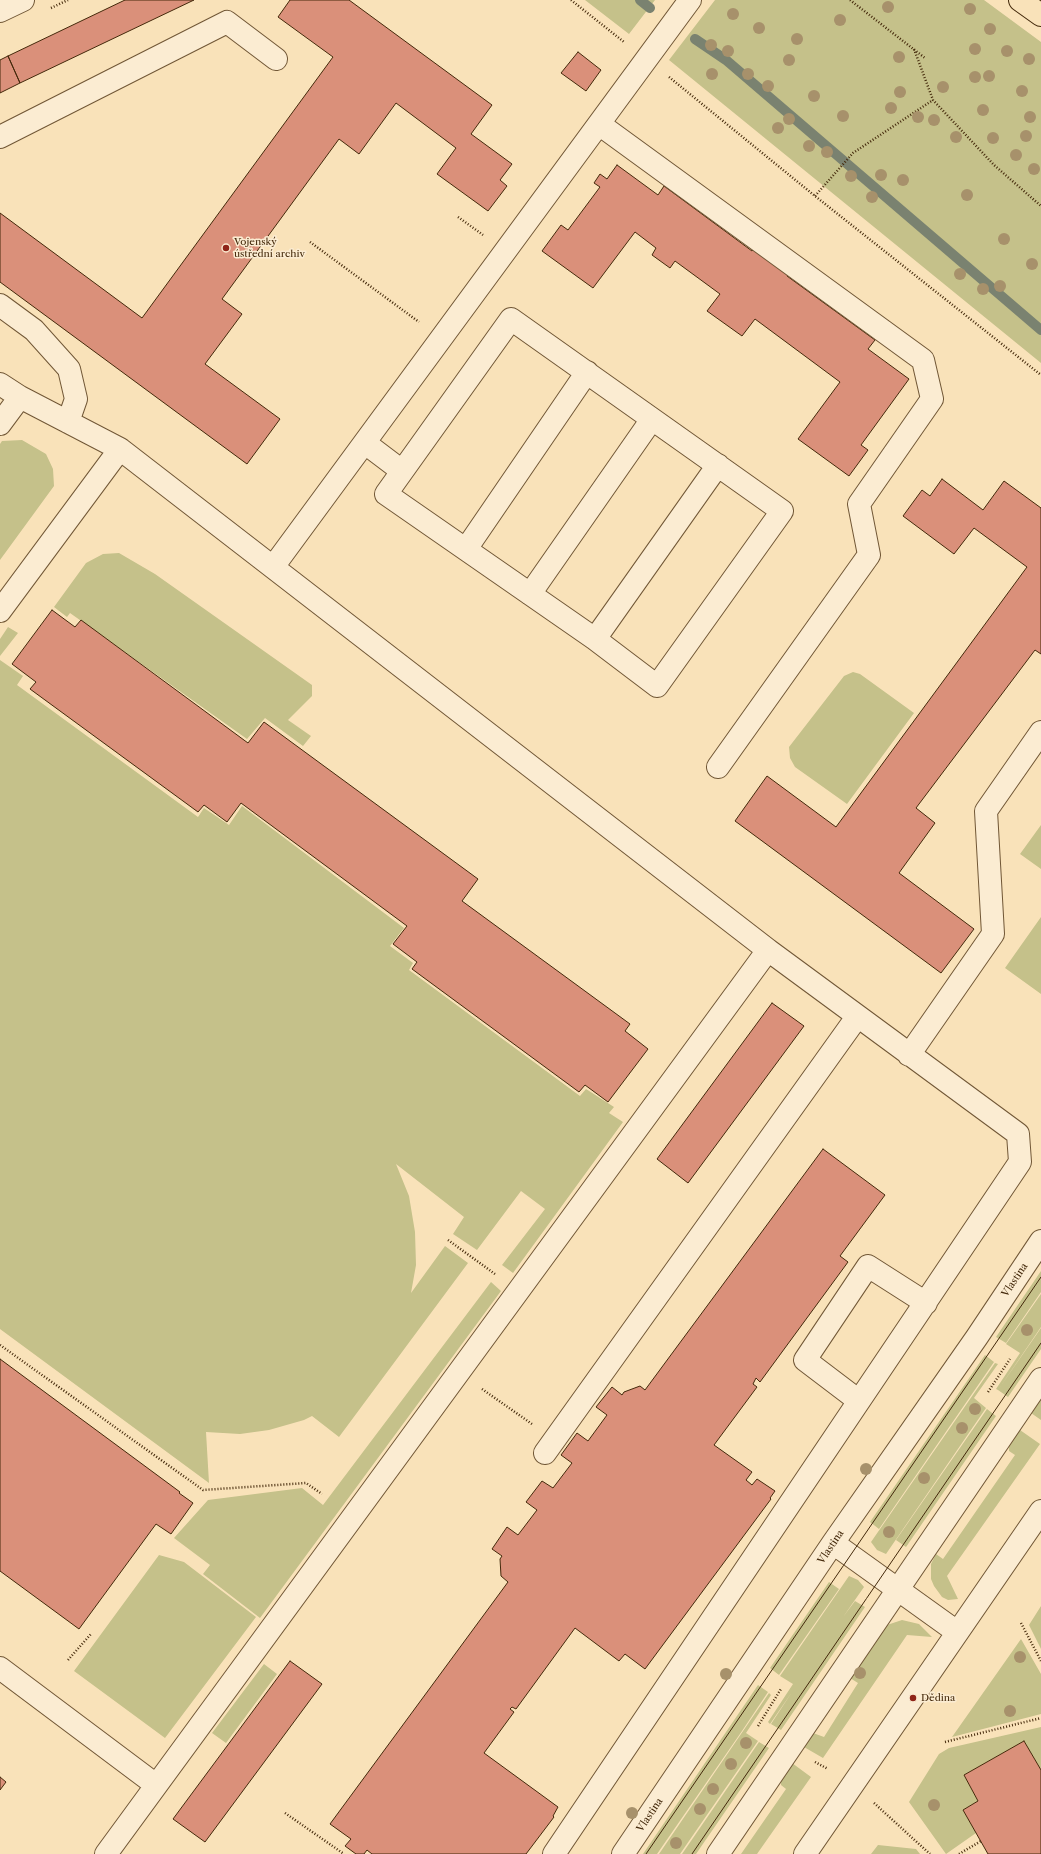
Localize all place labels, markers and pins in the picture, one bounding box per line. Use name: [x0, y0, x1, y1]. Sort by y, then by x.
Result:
place label: Vojenský ústřední archiv: [234, 236, 305, 260]
marker: Vojenský ústřední archiv: [221, 243, 231, 253]
place label: Dědina: [921, 1692, 955, 1704]
marker: Dědina: [908, 1693, 918, 1703]

